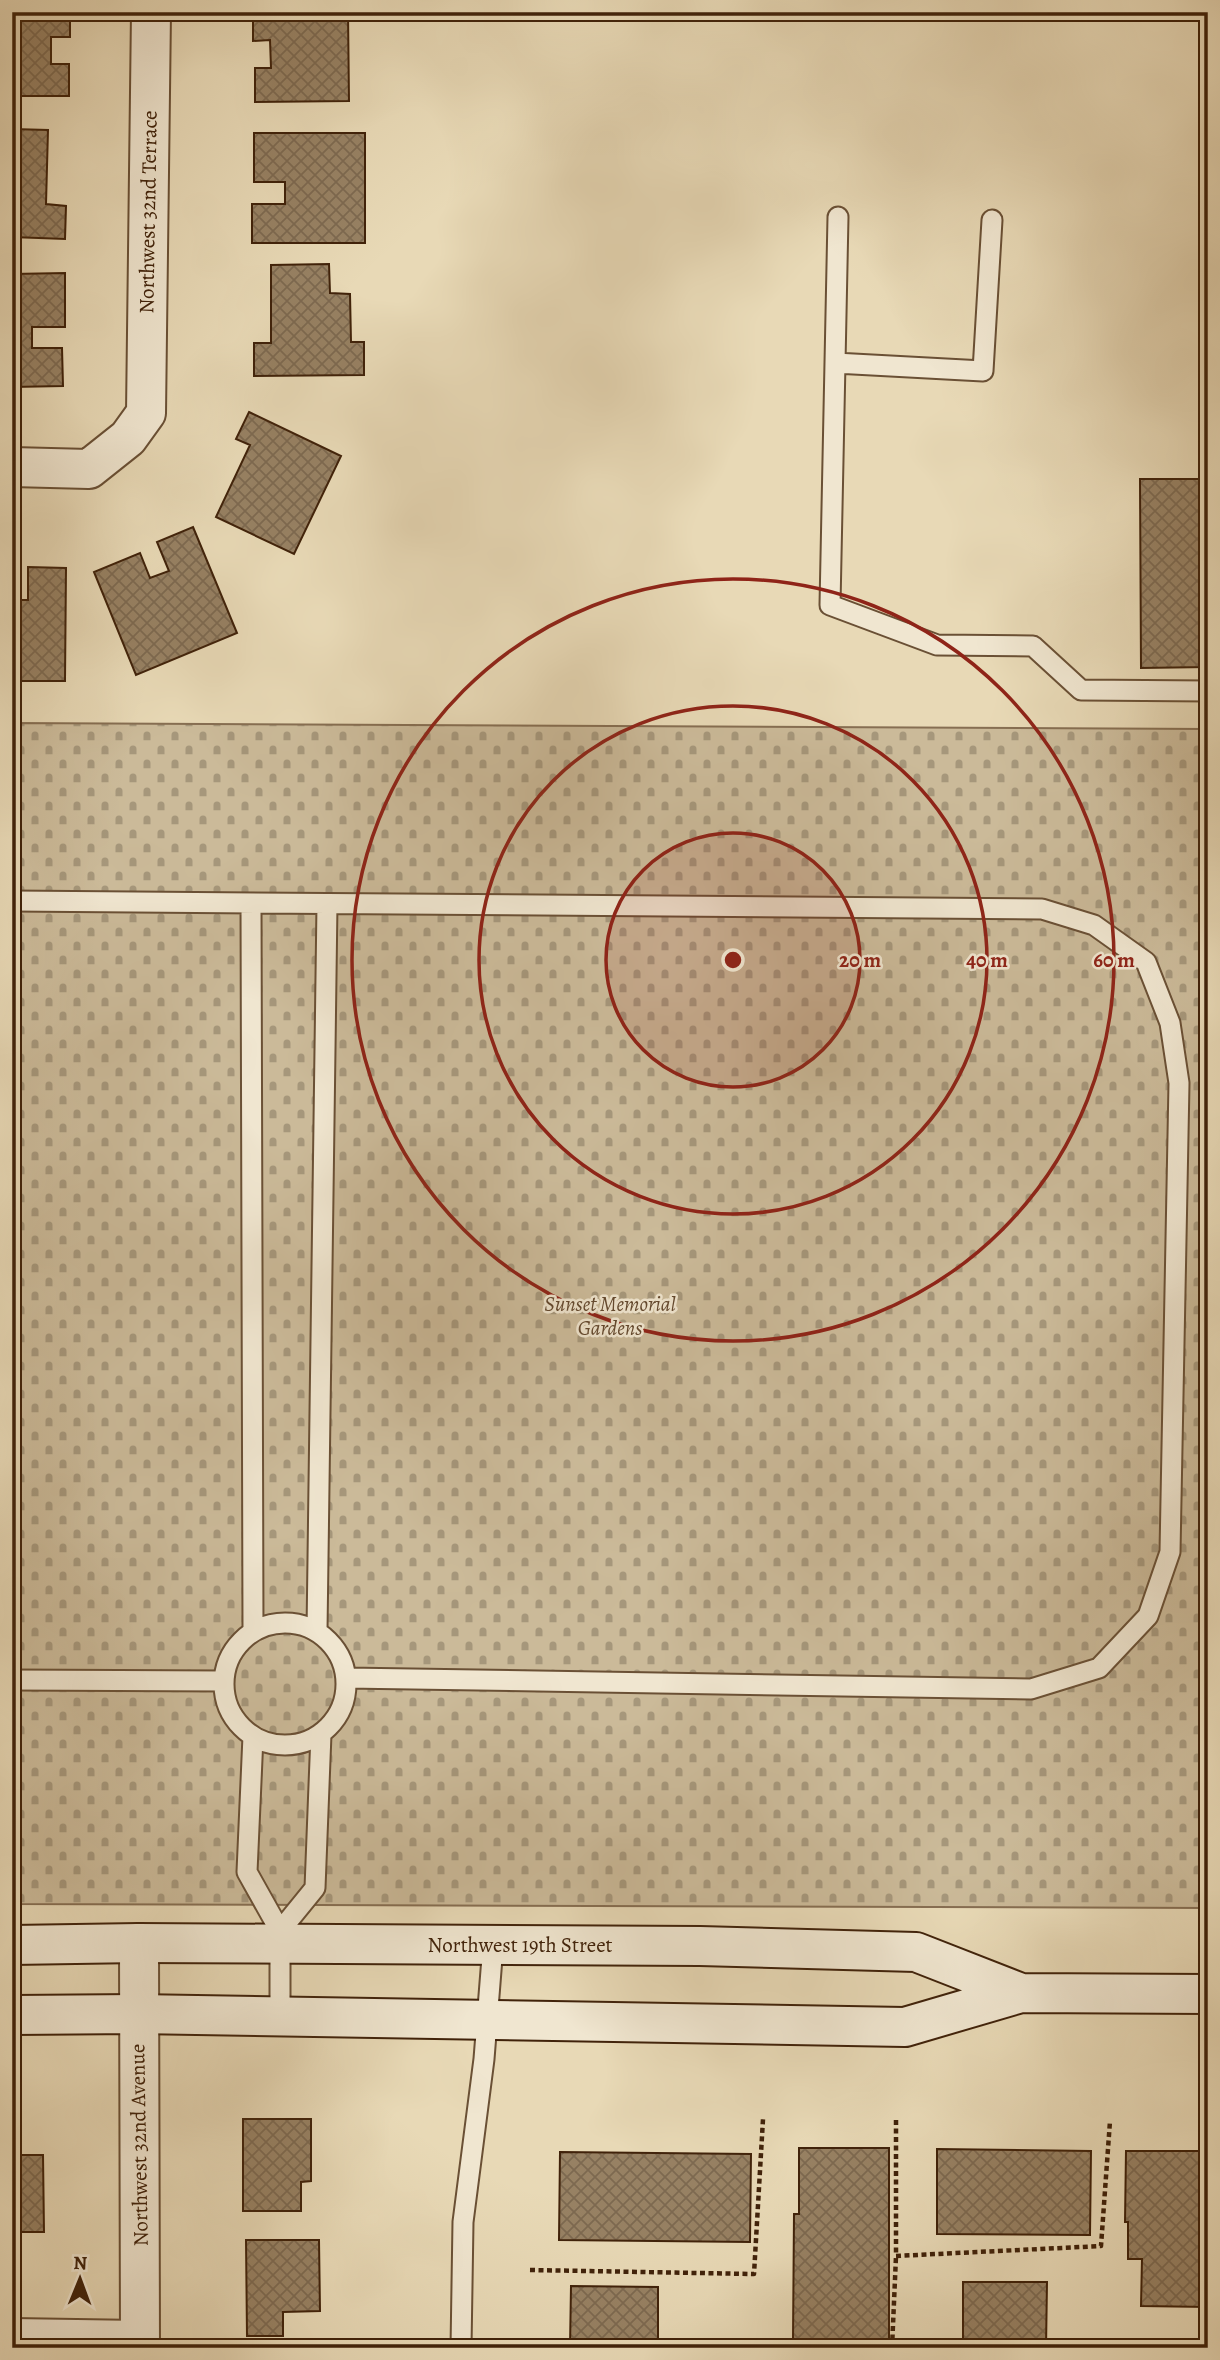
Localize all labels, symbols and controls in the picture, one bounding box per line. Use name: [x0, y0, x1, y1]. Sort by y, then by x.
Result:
street label: Northwest 32nd Terrace: [132, 110, 164, 314]
text: 20 m: [839, 946, 881, 974]
text: 40 m: [966, 946, 1008, 974]
text: 60 m: [1093, 946, 1135, 974]
centre of rings: [721, 948, 745, 972]
park label: Sunset Memorial Gardens: [544, 1290, 676, 1342]
street label: Northwest 19th Street: [427, 1931, 613, 1959]
street label: Northwest 32nd Avenue: [123, 2044, 155, 2246]
north arrow: [46, 2244, 116, 2314]
text: N: [73, 2250, 88, 2276]

